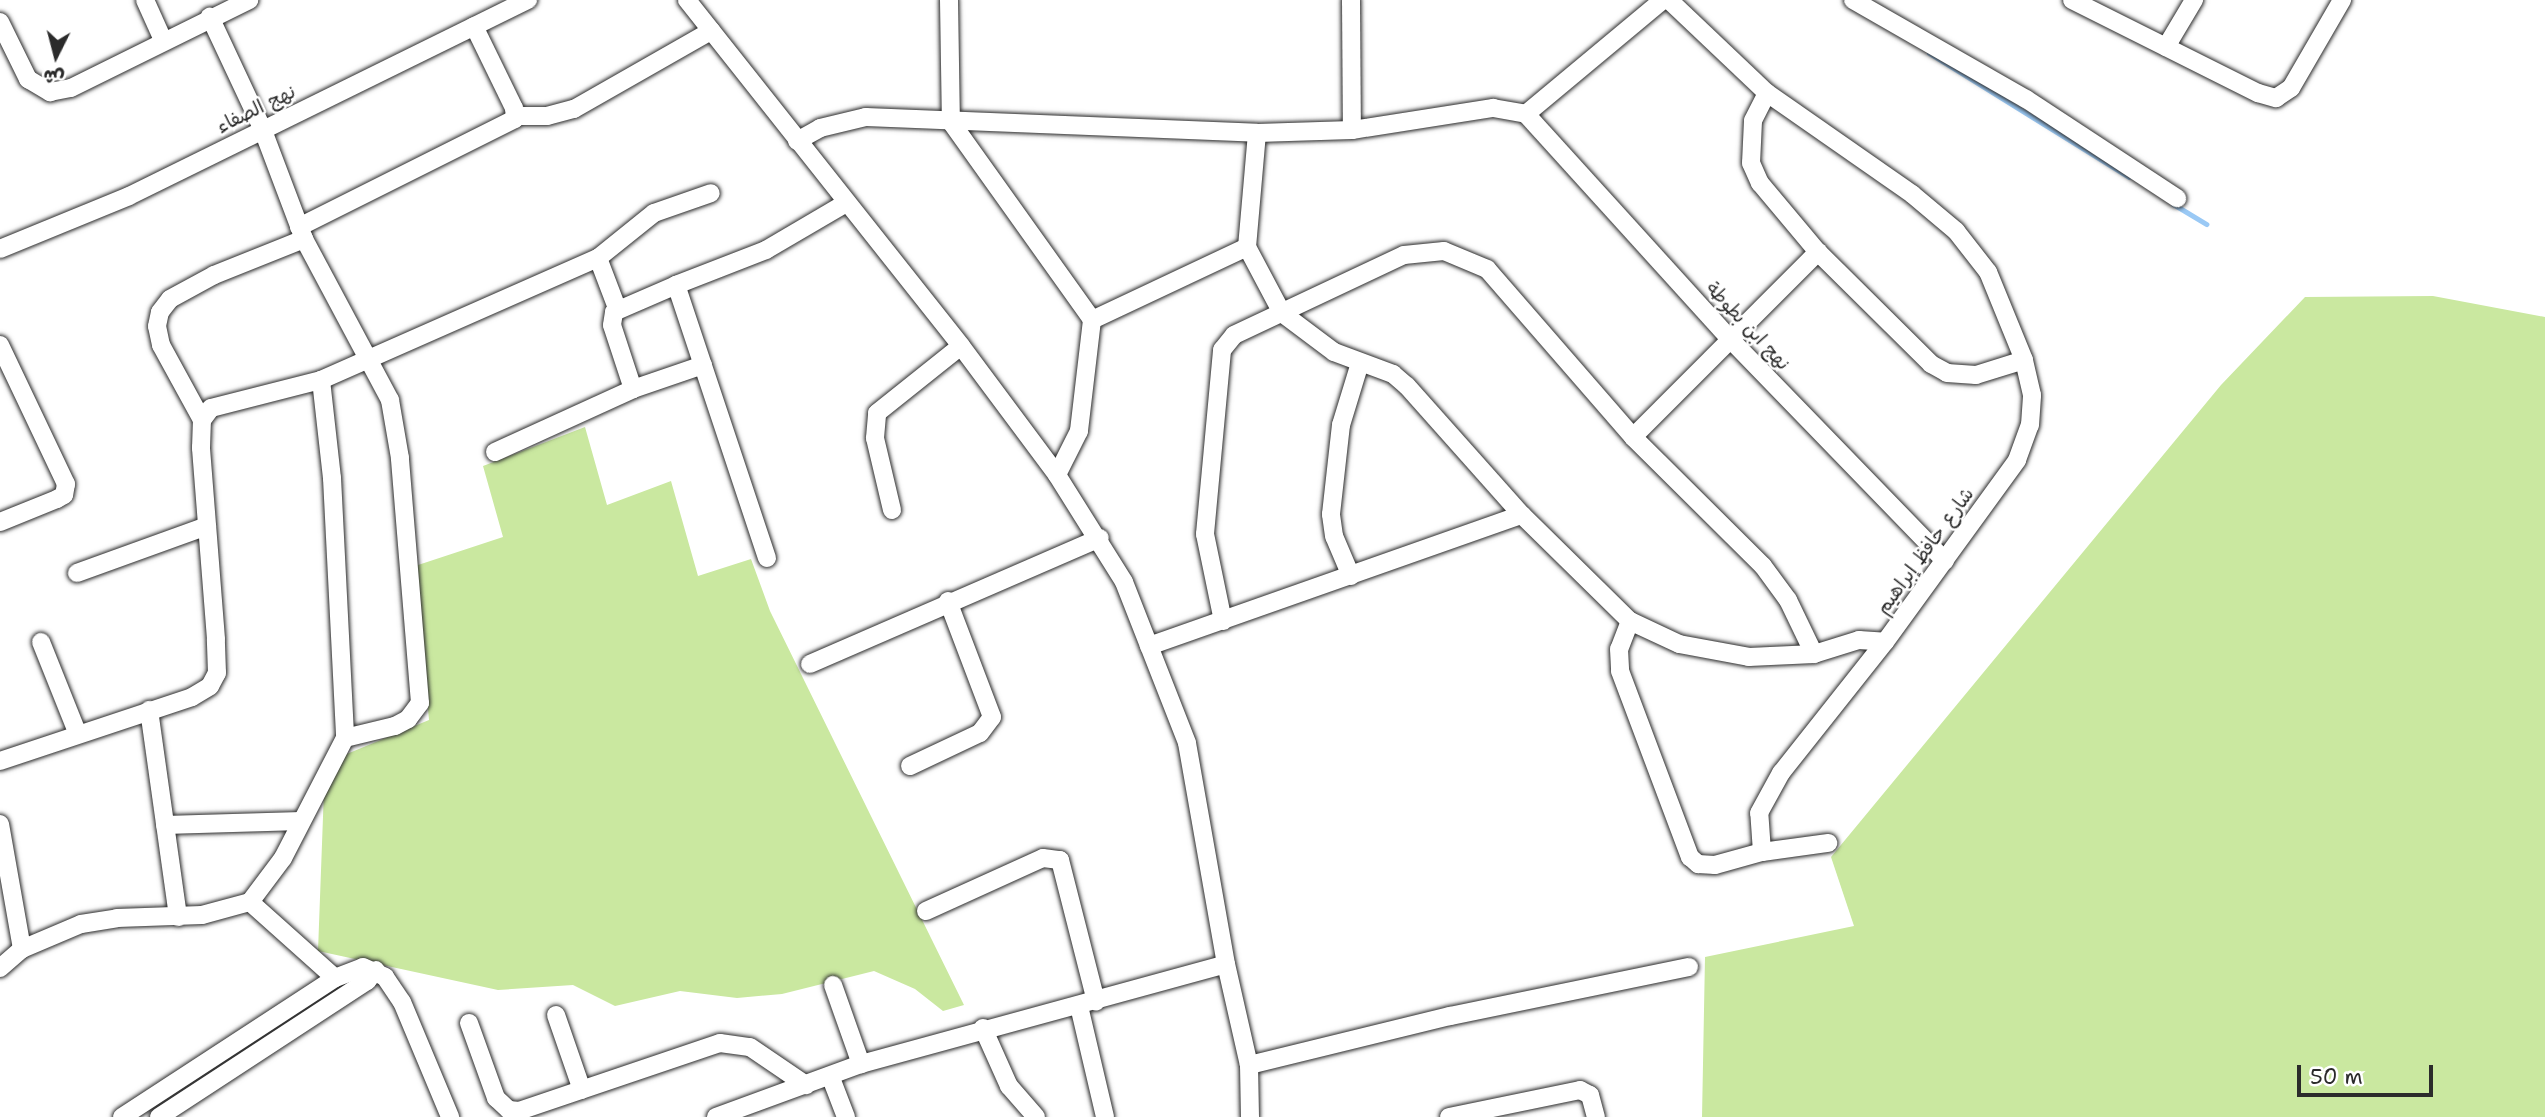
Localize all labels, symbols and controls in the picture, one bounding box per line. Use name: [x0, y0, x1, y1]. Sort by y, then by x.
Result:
north arrow: [21, 21, 91, 91]
text: ش: [42, 64, 65, 91]
street label: نهج الصفاء: [213, 80, 299, 138]
street label: نهج ابن بطوطة: [1701, 277, 1795, 375]
street label: شارع حافظ إبراهيم: [1871, 483, 1979, 619]
scale bar: [2300, 1050, 2436, 1094]
text: 50 m: [2310, 1063, 2363, 1091]

